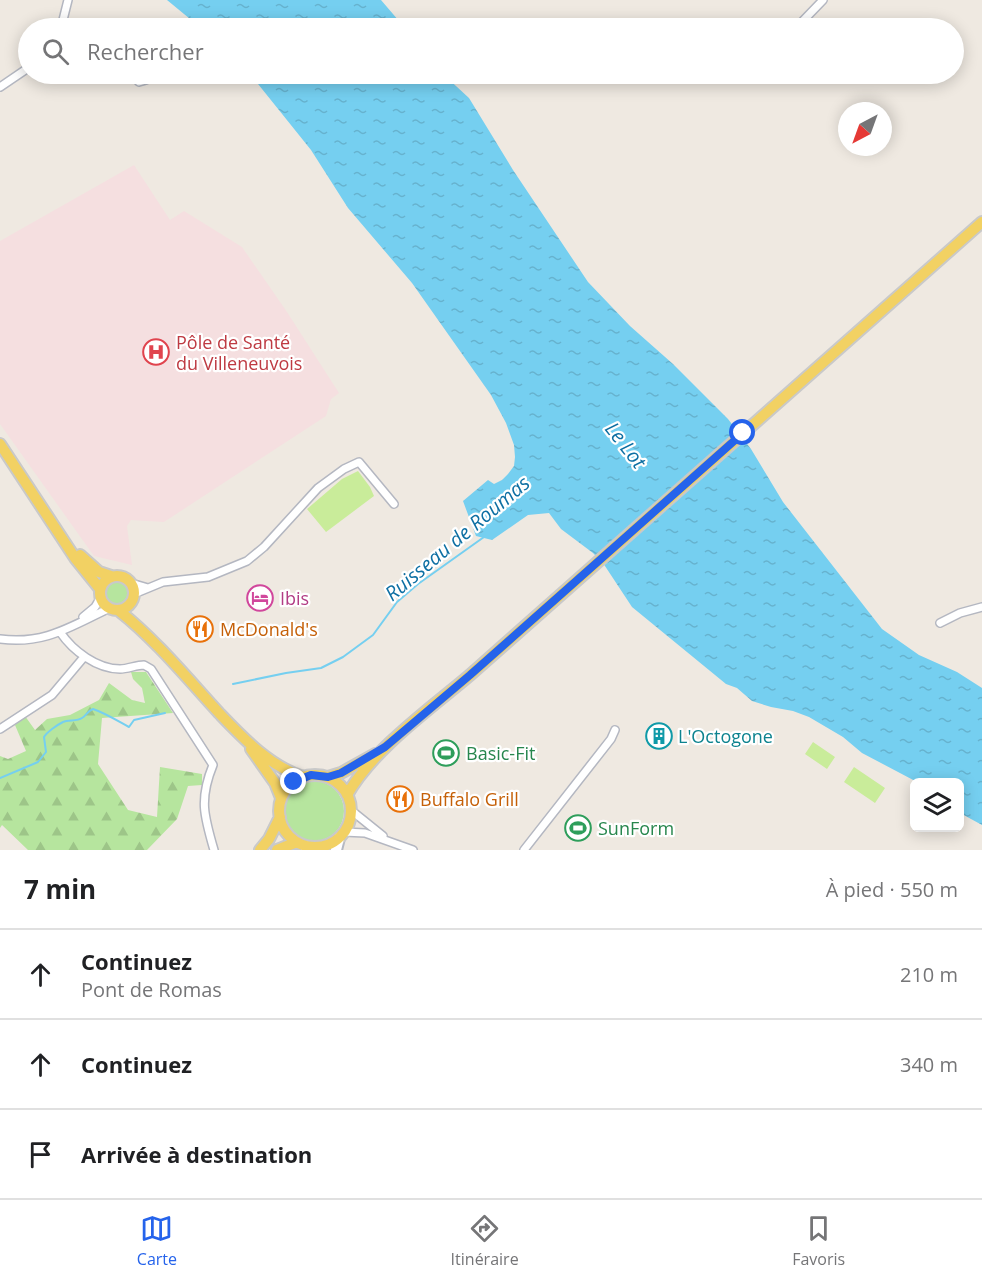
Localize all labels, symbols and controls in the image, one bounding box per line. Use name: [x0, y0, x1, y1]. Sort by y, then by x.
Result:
search box: [18, 18, 964, 84]
icon: search: [39, 35, 72, 68]
text: Rechercher: [87, 36, 204, 66]
north arrow: [838, 102, 892, 156]
place label: Pôle de Santé du Villeneuvois: [176, 330, 302, 375]
hospital icon: Pôle de Santé du Villeneuvois: [141, 337, 171, 367]
water label: Le Lot: [599, 416, 654, 475]
route start: [729, 419, 755, 445]
water label: Ruisseau de Roumas: [379, 469, 535, 607]
hotel icon: Ibis: [245, 583, 275, 613]
place label: Ibis: [280, 586, 309, 610]
restaurant icon: McDonald's: [185, 614, 215, 644]
place label: McDonald's: [220, 617, 318, 641]
building icon: L'Octogone: [644, 721, 674, 751]
place label: L'Octogone: [678, 724, 773, 748]
sports icon: Basic-Fit: [431, 738, 461, 768]
place label: Basic-Fit: [466, 741, 535, 765]
route end: [280, 768, 306, 794]
map controls: [910, 778, 964, 832]
button: layers: [910, 778, 964, 832]
restaurant icon: Buffalo Grill: [385, 784, 415, 814]
place label: Buffalo Grill: [420, 787, 519, 811]
sports icon: SunForm: [563, 813, 593, 843]
place label: SunForm: [598, 816, 674, 840]
text: 7 min: [24, 871, 96, 907]
text: À pied · 550 m: [826, 876, 958, 903]
text: Continuez: [81, 946, 192, 976]
icon: ahead: [24, 958, 57, 991]
text: 210 m: [900, 961, 958, 988]
text: Pont de Romas: [81, 976, 222, 1003]
icon: ahead: [24, 1048, 57, 1081]
text: Continuez: [81, 1049, 192, 1079]
text: 340 m: [900, 1051, 958, 1078]
icon: arrive: [24, 1138, 57, 1171]
text: Arrivée à destination: [81, 1139, 312, 1169]
tab: Carte: [137, 1212, 177, 1270]
tab: Itinéraire: [451, 1212, 519, 1270]
tab: Favoris: [792, 1212, 845, 1270]

